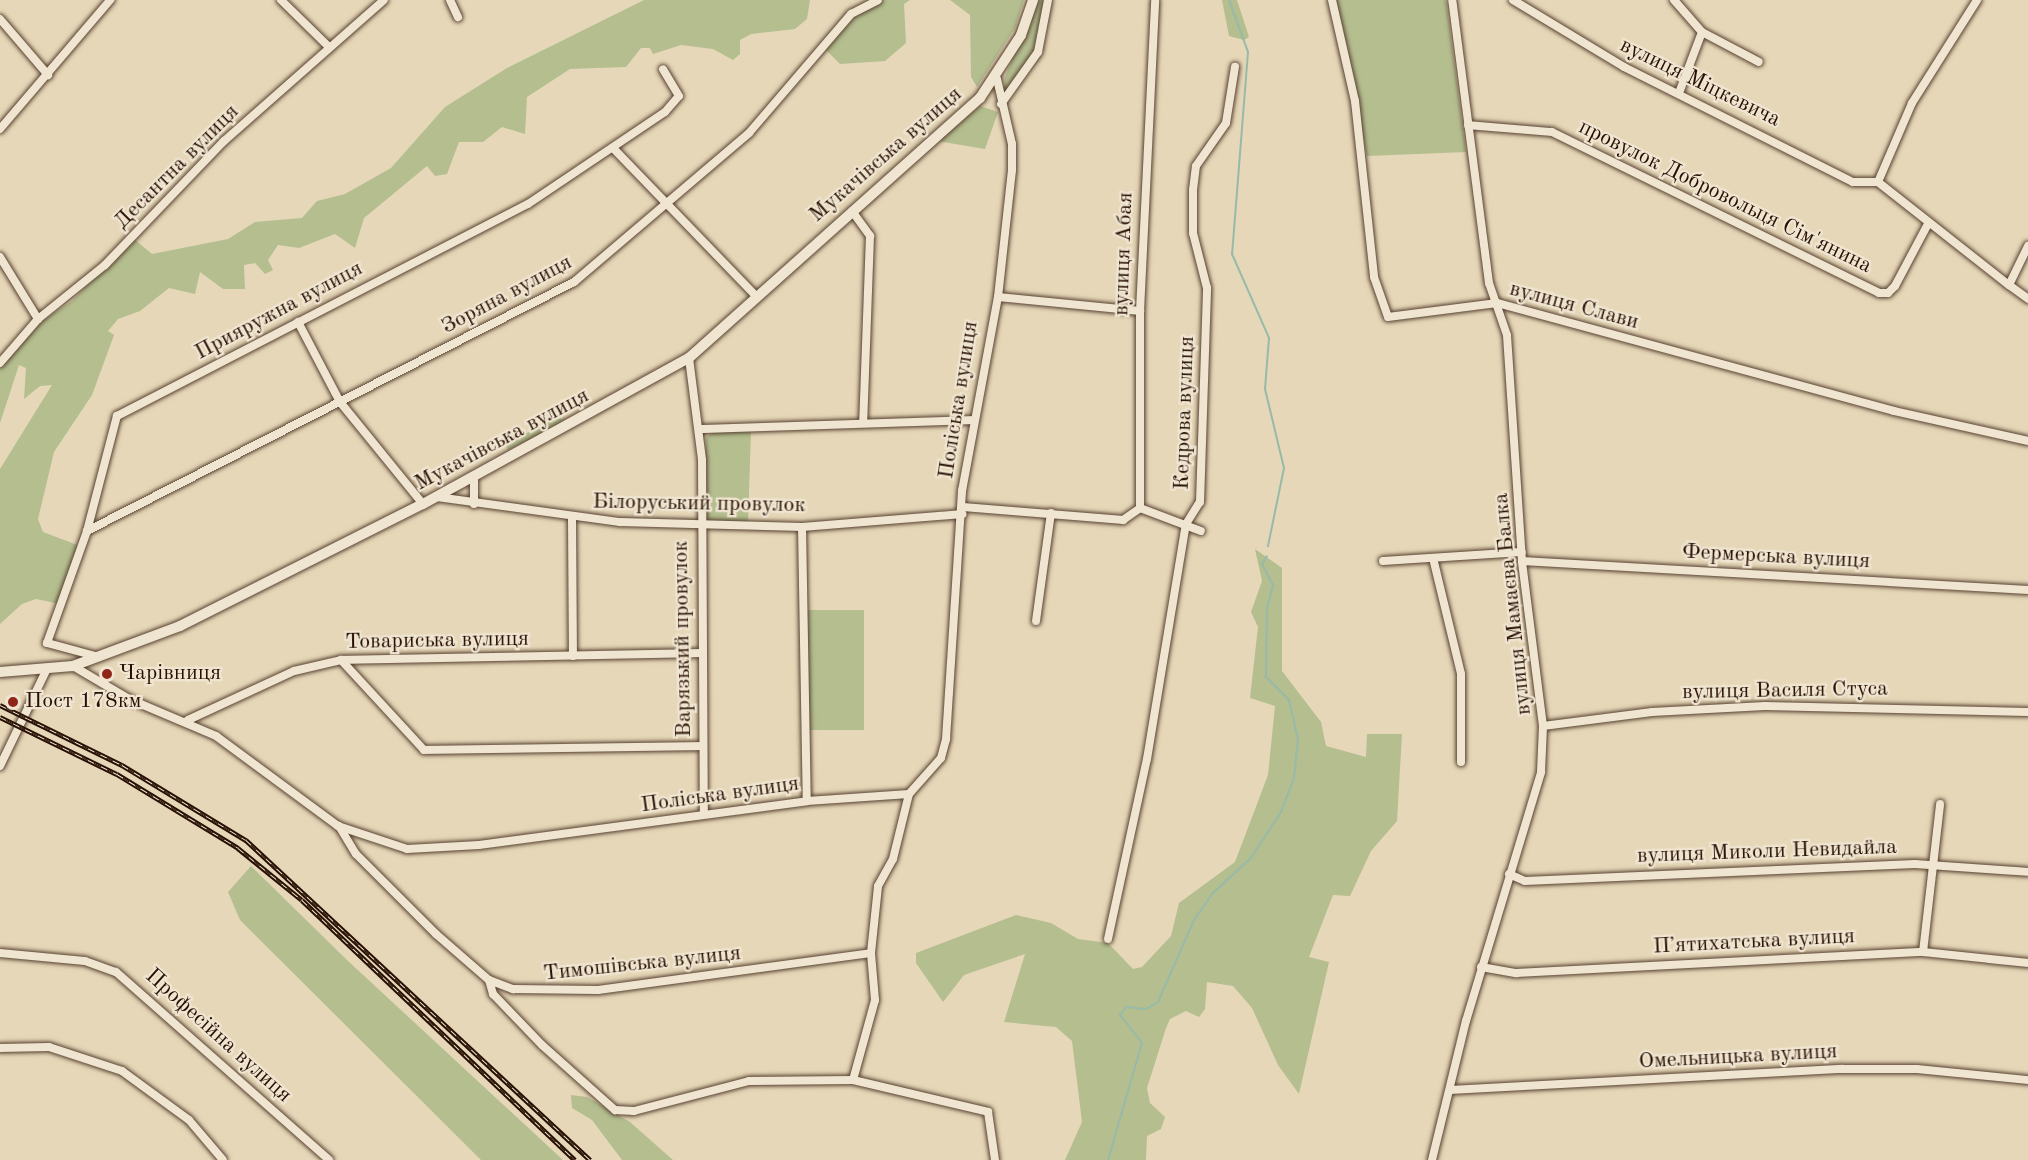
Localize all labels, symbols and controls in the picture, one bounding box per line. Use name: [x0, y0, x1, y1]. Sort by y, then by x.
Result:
street label: вулиця Міцкевича: [1615, 33, 1785, 133]
street label: Мукачівська вулиця: [804, 82, 968, 228]
street label: Десантна вулиця: [109, 99, 245, 235]
street label: провулок Добровольця Сім'янина: [1574, 114, 1876, 280]
street label: вулиця Абая: [1109, 192, 1139, 316]
street label: Зоряна вулиця: [437, 250, 577, 340]
street label: Прияружна вулиця: [191, 256, 367, 366]
street label: вулиця Слави: [1507, 276, 1641, 336]
street label: Поліська вулиця: [933, 319, 985, 481]
street label: Кедрова вулиця: [1169, 335, 1201, 491]
street label: Мукачівська вулиця: [410, 383, 594, 497]
street label: Білоруський провулок: [592, 489, 806, 519]
street label: вулиця Мамаєва Балка: [1488, 492, 1538, 716]
street label: Фермерська вулиця: [1681, 539, 1871, 575]
street label: Варязький провулок: [668, 540, 698, 738]
street label: Товариська вулиця: [345, 626, 529, 656]
place label: Чарівниця: [119, 661, 221, 687]
marker: Чарівниця: [100, 667, 114, 681]
street label: вулиця Василя Стуса: [1682, 676, 1888, 706]
place label: Пост 178км: [25, 689, 141, 715]
marker: Пост 178км: [6, 695, 20, 709]
street label: Поліська вулиця: [639, 771, 801, 819]
street label: вулиця Миколи Невидайла: [1637, 834, 1897, 870]
street label: Пʼятихатська вулиця: [1652, 924, 1856, 960]
street label: Тимошівська вулиця: [542, 940, 742, 988]
street label: Професійна вулиця: [139, 963, 297, 1109]
street label: Омельницька вулиця: [1638, 1039, 1838, 1075]

